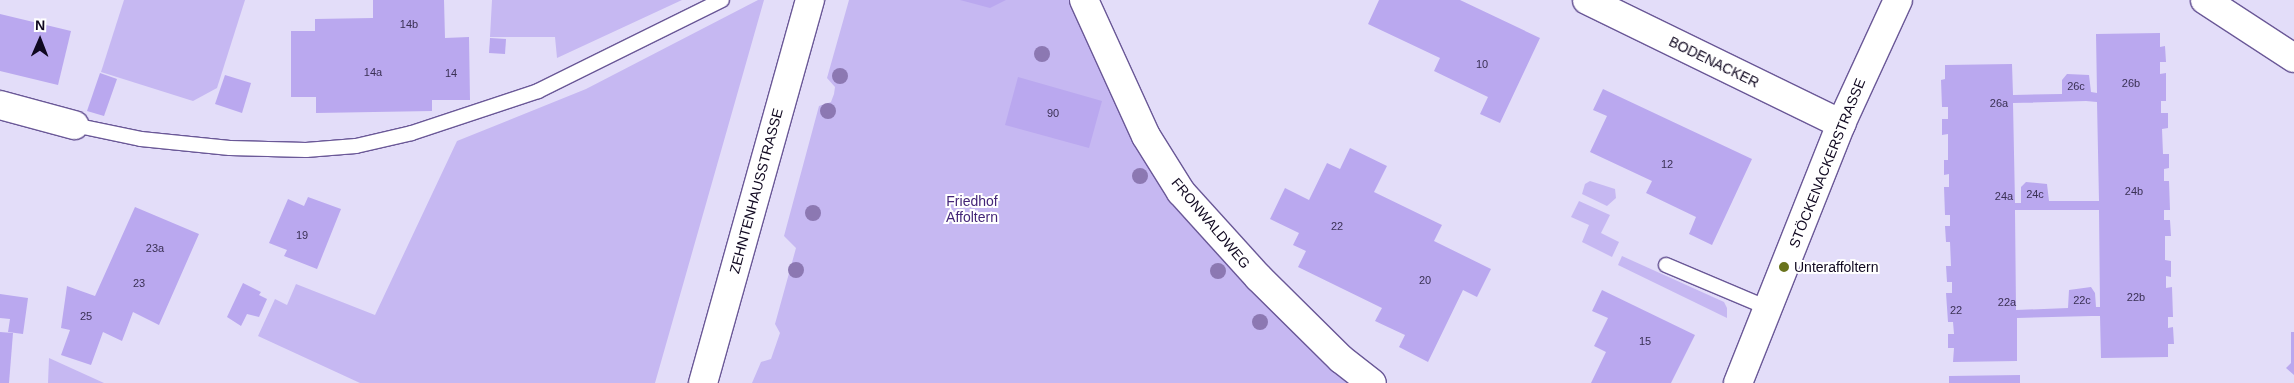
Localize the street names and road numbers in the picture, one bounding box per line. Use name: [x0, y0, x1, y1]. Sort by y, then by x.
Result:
street label: BODENACKER: [1666, 33, 1762, 91]
street label: STÖCKENACKERSTRASSE: [1785, 76, 1869, 250]
street label: ZEHNTENHAUSSTRASSE: [726, 107, 786, 275]
street label: FRONWALDWEG: [1168, 174, 1254, 272]

